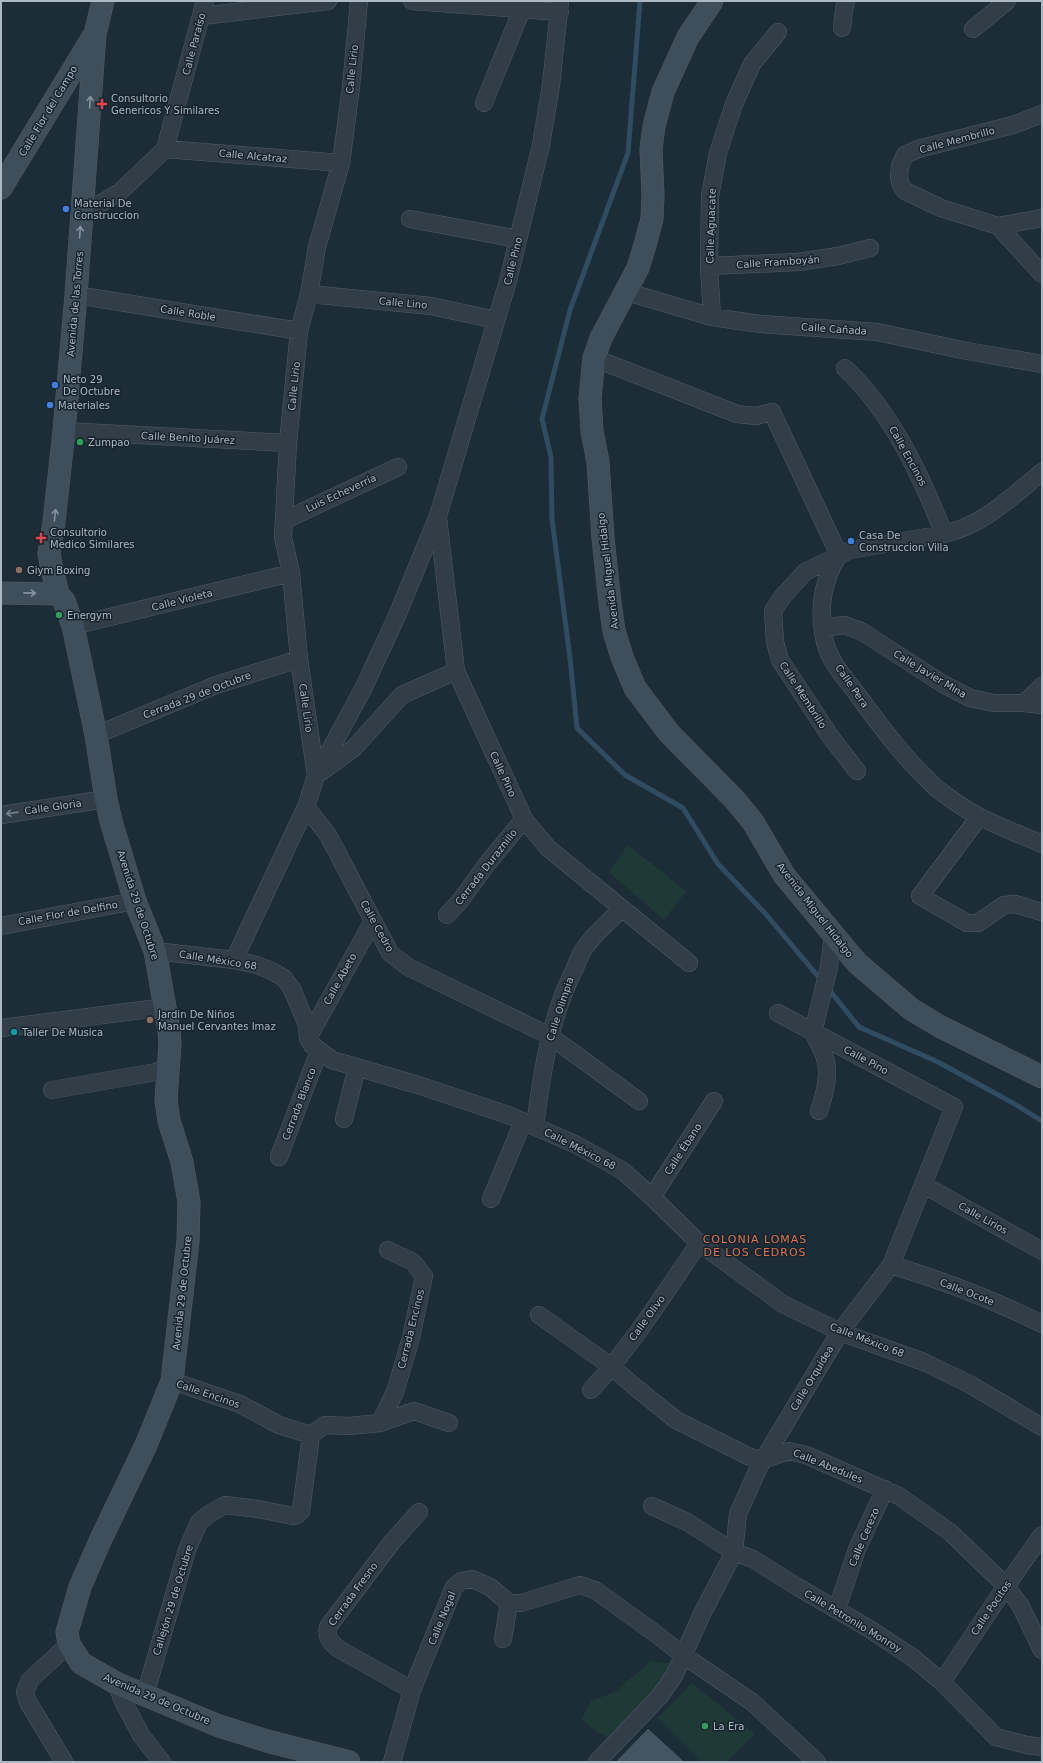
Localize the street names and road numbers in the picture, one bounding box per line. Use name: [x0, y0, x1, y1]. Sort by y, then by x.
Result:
street label: Calle Paraíso: [180, 12, 208, 76]
street label: Calle Lirio: [344, 44, 360, 94]
street label: Calle Flor del Campo: [17, 64, 79, 158]
street label: Calle Membrillo: [918, 125, 996, 155]
street label: Calle Alcatraz: [218, 148, 288, 164]
street label: Calle Aguacate: [704, 188, 718, 264]
street label: Calle Pino: [502, 236, 524, 286]
street label: Avenida de las Torres: [65, 251, 85, 357]
street label: Calle Framboyán: [736, 254, 820, 270]
street label: Calle Lino: [378, 295, 428, 311]
street label: Calle Roble: [160, 303, 216, 323]
street label: Calle Cañada: [801, 321, 867, 337]
street label: Calle Lirio: [286, 361, 302, 411]
street label: Calle Encinos: [887, 424, 929, 488]
street label: Calle Benito Juárez: [141, 430, 235, 446]
street label: Luis Echeverría: [304, 472, 378, 514]
street label: Avenida Miguel Hidalgo: [595, 512, 621, 630]
street label: Calle Violeta: [150, 587, 214, 613]
street label: Calle Javier Mina: [892, 648, 968, 700]
street label: Calle Membrillo: [777, 660, 829, 730]
street label: Calle Pera: [833, 662, 871, 710]
street label: Cerrada 29 de Octubre: [142, 669, 252, 721]
street label: Calle Lirio: [297, 683, 315, 733]
street label: Calle Pino: [488, 749, 518, 799]
street label: Calle Gloria: [24, 798, 82, 816]
street label: Cerrada Duraznillo: [453, 827, 519, 907]
street label: Avenida 29 de Octubre: [115, 849, 161, 961]
street label: Avenida Miguel Hidalgo: [775, 860, 855, 960]
street label: Calle Cedro: [358, 898, 396, 954]
street label: Calle Flor de Delfino: [17, 899, 119, 927]
street label: Calle México 68: [178, 948, 258, 972]
street label: Calle Abeto: [321, 951, 359, 1007]
street label: Calle Olimpia: [545, 976, 575, 1042]
street label: Calle Pino: [842, 1044, 890, 1076]
street label: Cerrada Blanco: [280, 1066, 318, 1142]
street label: Calle Ébano: [661, 1121, 704, 1177]
street label: Calle México 68: [542, 1126, 618, 1172]
street label: Calle Lirios: [956, 1200, 1010, 1236]
street label: Avenida 29 de Octubre: [171, 1235, 193, 1351]
street label: Calle Ocote: [938, 1277, 996, 1307]
street label: Cerrada Encinos: [396, 1288, 426, 1370]
street label: Calle Olivo: [627, 1293, 667, 1343]
street label: Calle México 68: [828, 1321, 906, 1359]
street label: Calle Orquídea: [788, 1343, 836, 1413]
street label: Calle Encinos: [175, 1378, 241, 1410]
street label: Calle Abedules: [792, 1447, 864, 1485]
street label: Calle Cerezo: [847, 1506, 881, 1568]
street label: Callejón 29 de Octubre: [151, 1543, 195, 1657]
street label: Cerrada Fresno: [326, 1560, 380, 1628]
street label: Calle Pocitos: [969, 1579, 1013, 1637]
street label: Calle Petronilo Monroy: [802, 1587, 904, 1655]
street label: Calle Nogal: [426, 1590, 458, 1646]
street label: Avenida 29 de Octubre: [102, 1672, 212, 1726]

